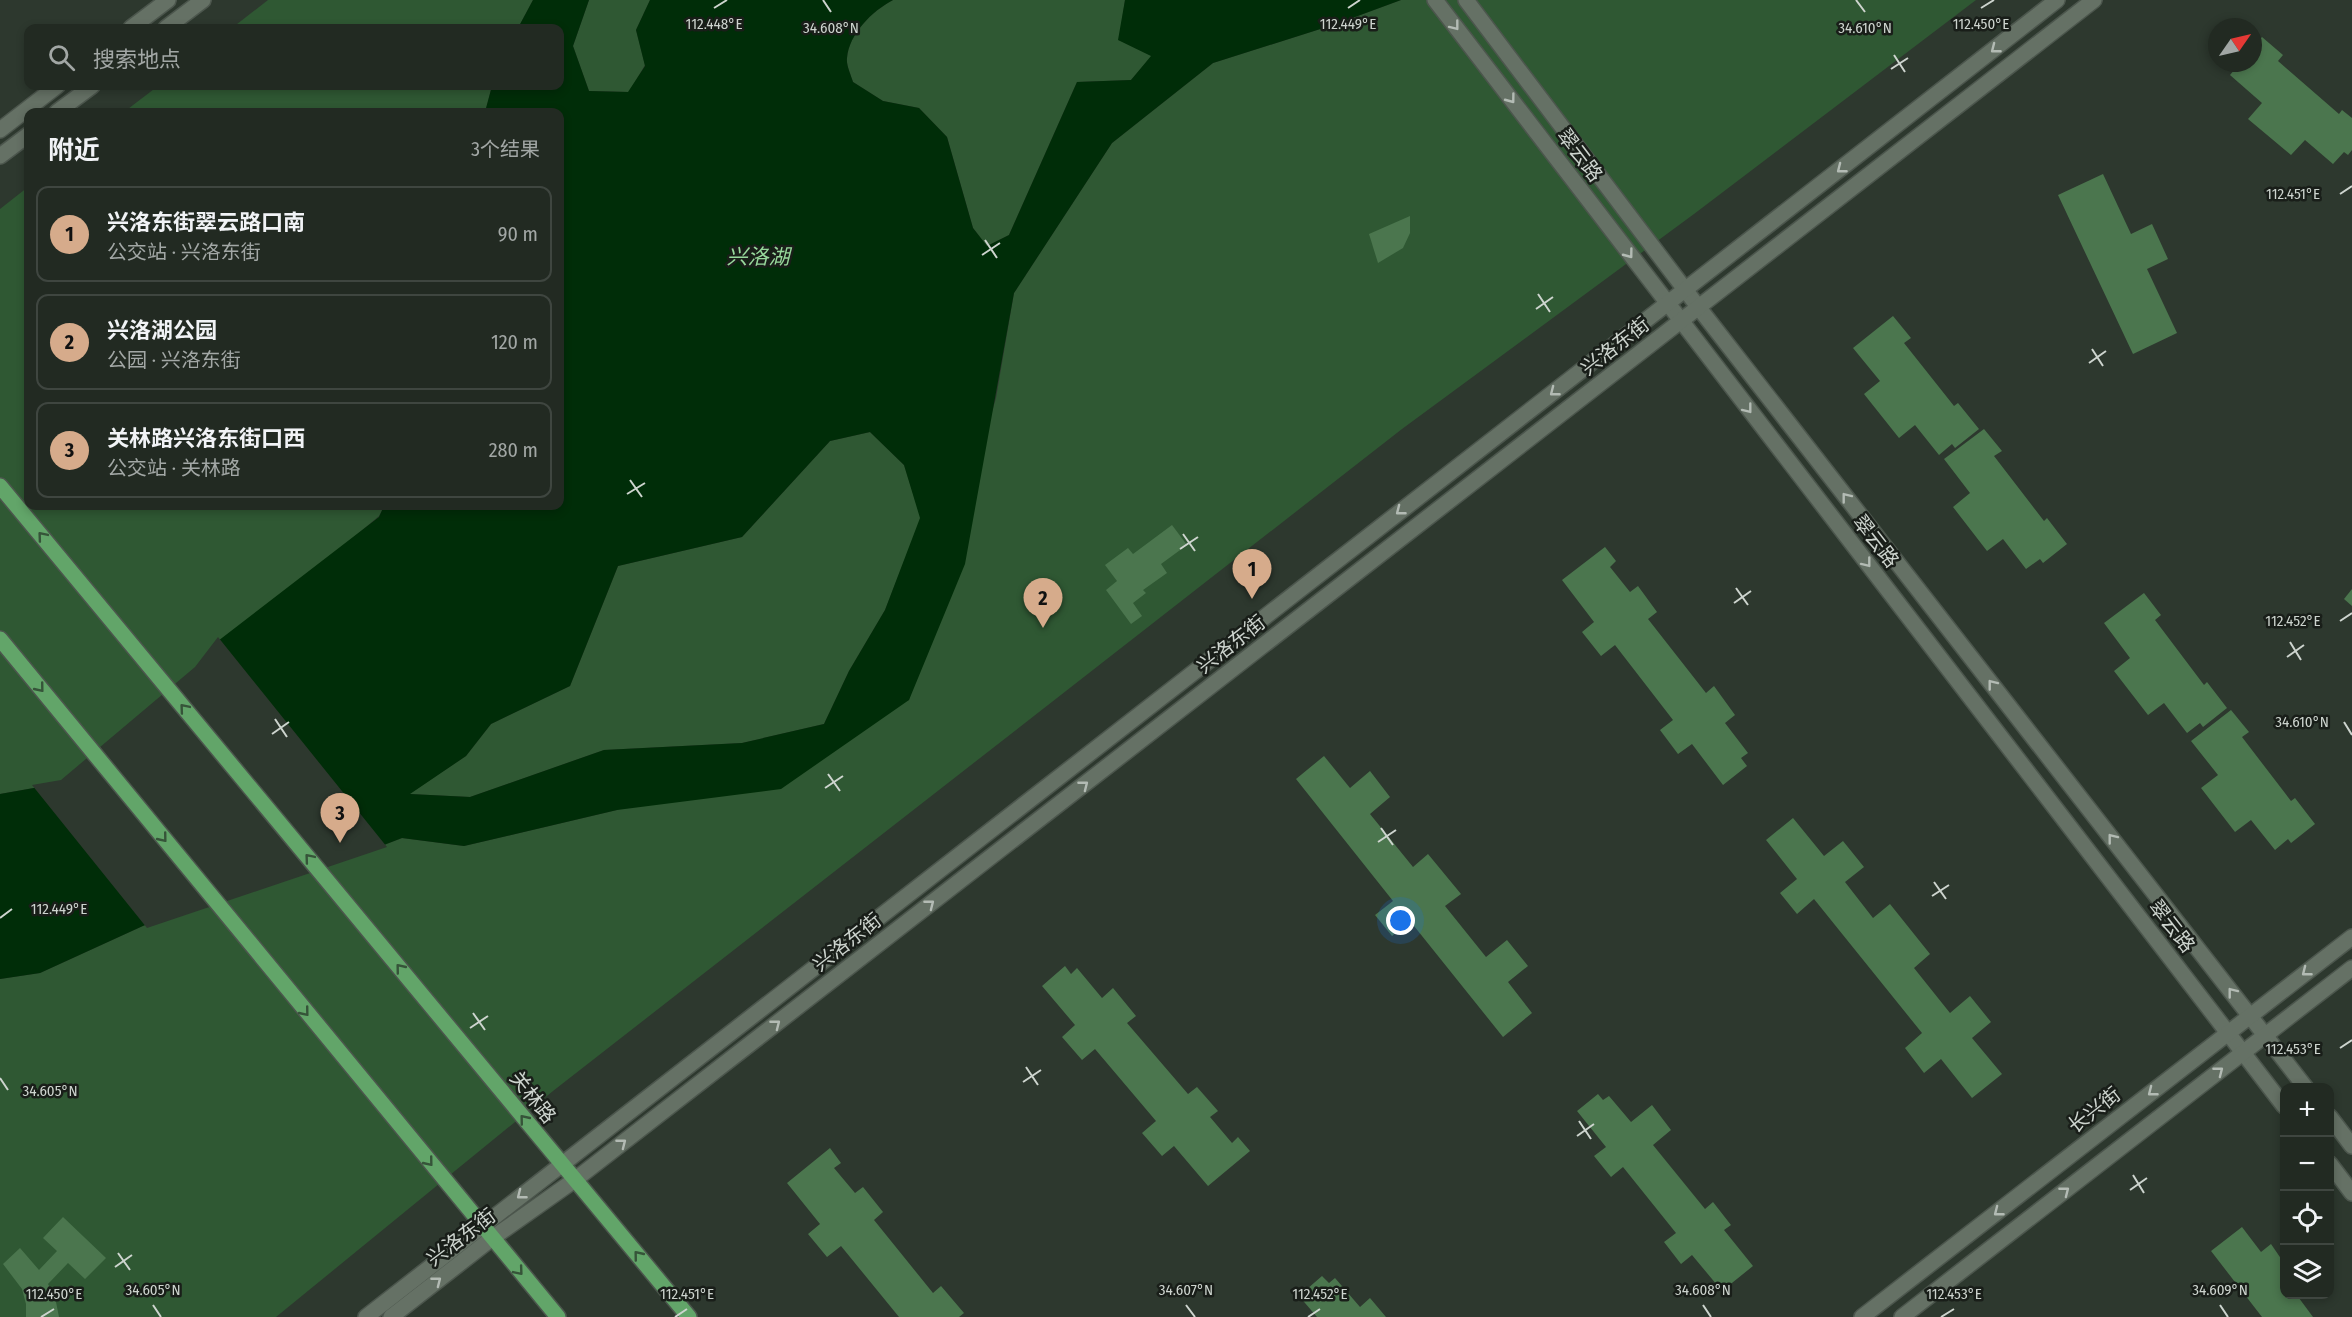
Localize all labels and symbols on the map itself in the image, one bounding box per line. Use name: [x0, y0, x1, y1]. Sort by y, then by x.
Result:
text: 112.448°E: [686, 15, 742, 33]
text: 112.449°E: [1320, 15, 1376, 33]
text: 112.450°E: [1953, 15, 2009, 33]
north arrow: [2208, 18, 2262, 72]
text: 34.608°N: [803, 19, 859, 37]
one-way arrow: [1448, 19, 1459, 30]
text: 34.610°N: [1838, 19, 1892, 37]
one-way arrow: [1990, 41, 2001, 52]
one-way arrow: [1504, 92, 1515, 103]
street label: 翠云路: [1552, 124, 1608, 186]
one-way arrow: [1836, 161, 1847, 172]
text: 112.451°E: [2266, 185, 2320, 203]
water label: 兴洛湖: [727, 244, 792, 270]
one-way arrow: [1622, 247, 1633, 258]
street label: 兴洛东街: [1576, 312, 1654, 380]
one-way arrow: [1550, 384, 1561, 395]
one-way arrow: [1740, 402, 1751, 413]
one-way arrow: [1843, 493, 1854, 504]
one-way arrow: [1396, 504, 1407, 515]
street label: 翠云路: [1848, 510, 1904, 572]
one-way arrow: [38, 532, 49, 543]
pin: 1: [1232, 550, 1272, 599]
one-way arrow: [1859, 557, 1870, 568]
pin: 2: [1024, 578, 1062, 628]
street label: 兴洛东街: [1192, 610, 1270, 678]
text: 112.452°E: [2265, 612, 2321, 630]
one-way arrow: [1989, 680, 2000, 691]
one-way arrow: [32, 681, 43, 692]
one-way arrow: [181, 704, 192, 715]
text: 34.610°N: [2275, 713, 2329, 731]
one-way arrow: [1077, 781, 1088, 792]
pin: 3: [320, 794, 360, 843]
one-way arrow: [156, 832, 167, 843]
one-way arrow: [2108, 833, 2119, 844]
one-way arrow: [305, 854, 316, 865]
street label: 翠云路: [2144, 895, 2200, 957]
text: 112.449°E: [31, 900, 87, 918]
one-way arrow: [923, 901, 934, 912]
your location: [1386, 906, 1415, 935]
street label: 兴洛东街: [808, 908, 886, 976]
one-way arrow: [397, 964, 408, 975]
one-way arrow: [2301, 965, 2312, 976]
one-way arrow: [2228, 987, 2239, 998]
one-way arrow: [298, 1005, 309, 1016]
one-way arrow: [769, 1020, 780, 1031]
text: 112.453°E: [2265, 1040, 2321, 1058]
street label: 关林路: [505, 1066, 561, 1128]
one-way arrow: [2212, 1068, 2223, 1079]
text: 34.605°N: [22, 1082, 78, 1100]
street label: 长兴街: [2063, 1082, 2125, 1138]
one-way arrow: [2148, 1085, 2159, 1096]
one-way arrow: [520, 1115, 531, 1126]
one-way arrow: [615, 1140, 626, 1151]
one-way arrow: [421, 1155, 432, 1166]
one-way arrow: [2058, 1187, 2069, 1198]
one-way arrow: [517, 1188, 528, 1199]
street label: 兴洛东街: [422, 1203, 500, 1271]
one-way arrow: [1994, 1204, 2005, 1215]
one-way arrow: [635, 1251, 646, 1262]
one-way arrow: [512, 1264, 523, 1275]
one-way arrow: [430, 1277, 441, 1288]
text: 34.605°N: [125, 1281, 181, 1299]
text: 34.607°N: [1159, 1281, 1213, 1299]
text: 34.608°N: [1675, 1281, 1731, 1299]
text: 34.609°N: [2192, 1281, 2248, 1299]
text: 112.450°E: [26, 1285, 82, 1303]
text: 112.451°E: [660, 1285, 714, 1303]
text: 112.452°E: [1292, 1285, 1348, 1303]
text: 112.453°E: [1926, 1285, 1982, 1303]

